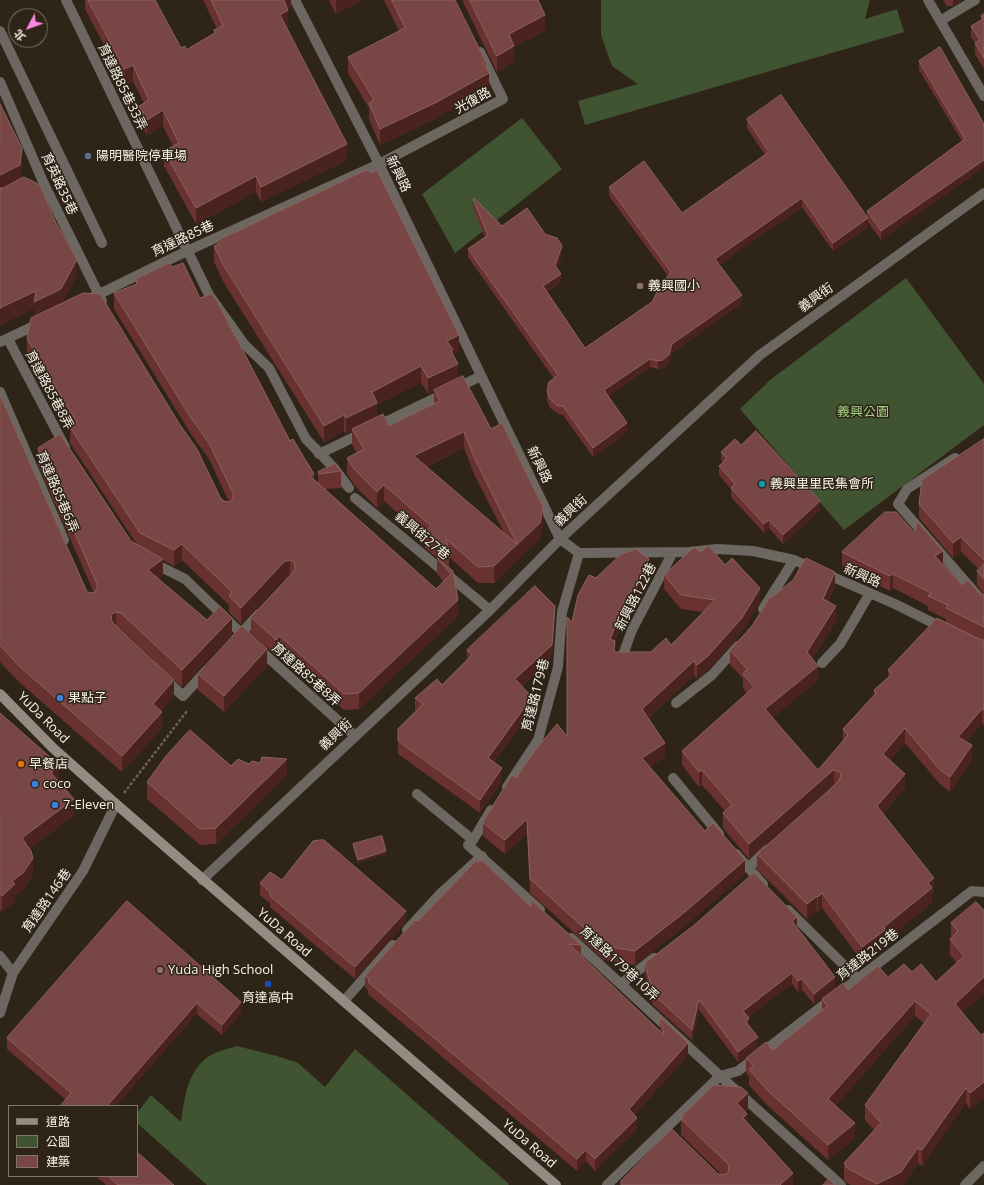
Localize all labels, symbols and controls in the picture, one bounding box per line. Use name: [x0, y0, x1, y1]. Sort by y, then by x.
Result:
north arrow: [8, 8, 48, 48]
text: 北: [10, 26, 29, 45]
street label: 育達路85巷33弄: [94, 41, 150, 133]
street label: 光復路: [452, 85, 494, 117]
place label: 陽明醫院停車場: [96, 148, 187, 164]
street label: 育英路35巷: [38, 150, 80, 218]
marker: 陽明醫院停車場: [83, 151, 93, 161]
street label: 新興路: [382, 153, 414, 195]
street label: 育達路85巷: [149, 218, 217, 260]
place label: 義興國小: [648, 278, 700, 294]
street label: 義興街: [796, 280, 836, 316]
marker: 義興國小: [635, 281, 645, 291]
street label: 育達路85巷8弄: [22, 348, 76, 432]
park label: 義興公園: [837, 404, 889, 420]
street label: 新興路: [523, 444, 555, 486]
street label: 育達路85巷6弄: [33, 449, 81, 535]
place label: 義興里里民集會所: [770, 476, 874, 492]
marker: 義興里里民集會所: [757, 479, 767, 489]
street label: 義興街: [551, 492, 591, 530]
street label: 義興街27巷: [391, 509, 453, 563]
street label: 新興路122巷: [612, 560, 660, 634]
street label: 新興路: [841, 561, 883, 591]
street label: 育達路85巷8弄: [268, 640, 344, 710]
street label: 育達路179巷: [519, 657, 553, 733]
street label: YuDa Road: [14, 689, 72, 747]
place label: 果點子: [68, 690, 107, 706]
marker: 果點子: [55, 693, 65, 703]
street label: 義興街: [316, 716, 356, 754]
place label: 早餐店: [29, 756, 68, 772]
marker: 早餐店: [16, 759, 26, 769]
place label: coco: [43, 776, 71, 792]
marker: coco: [30, 779, 40, 789]
place label: 7-Eleven: [63, 797, 114, 813]
marker: 7-Eleven: [50, 800, 60, 810]
street label: 育達路146巷: [19, 866, 75, 936]
street label: YuDa Road: [254, 905, 314, 961]
street label: 育達路179巷10弄: [576, 923, 662, 1005]
street label: 育達路219巷: [834, 926, 902, 984]
place label: Yuda High School: [168, 962, 273, 978]
marker: Yuda High School: [155, 965, 165, 975]
marker: 育達高中: [263, 979, 273, 989]
place label: 育達高中: [242, 990, 294, 1006]
legend: [8, 1105, 138, 1177]
text: 道路: [46, 1113, 70, 1130]
street label: YuDa Road: [499, 1116, 559, 1172]
text: 公園: [46, 1133, 70, 1150]
text: 建築: [46, 1153, 70, 1170]

